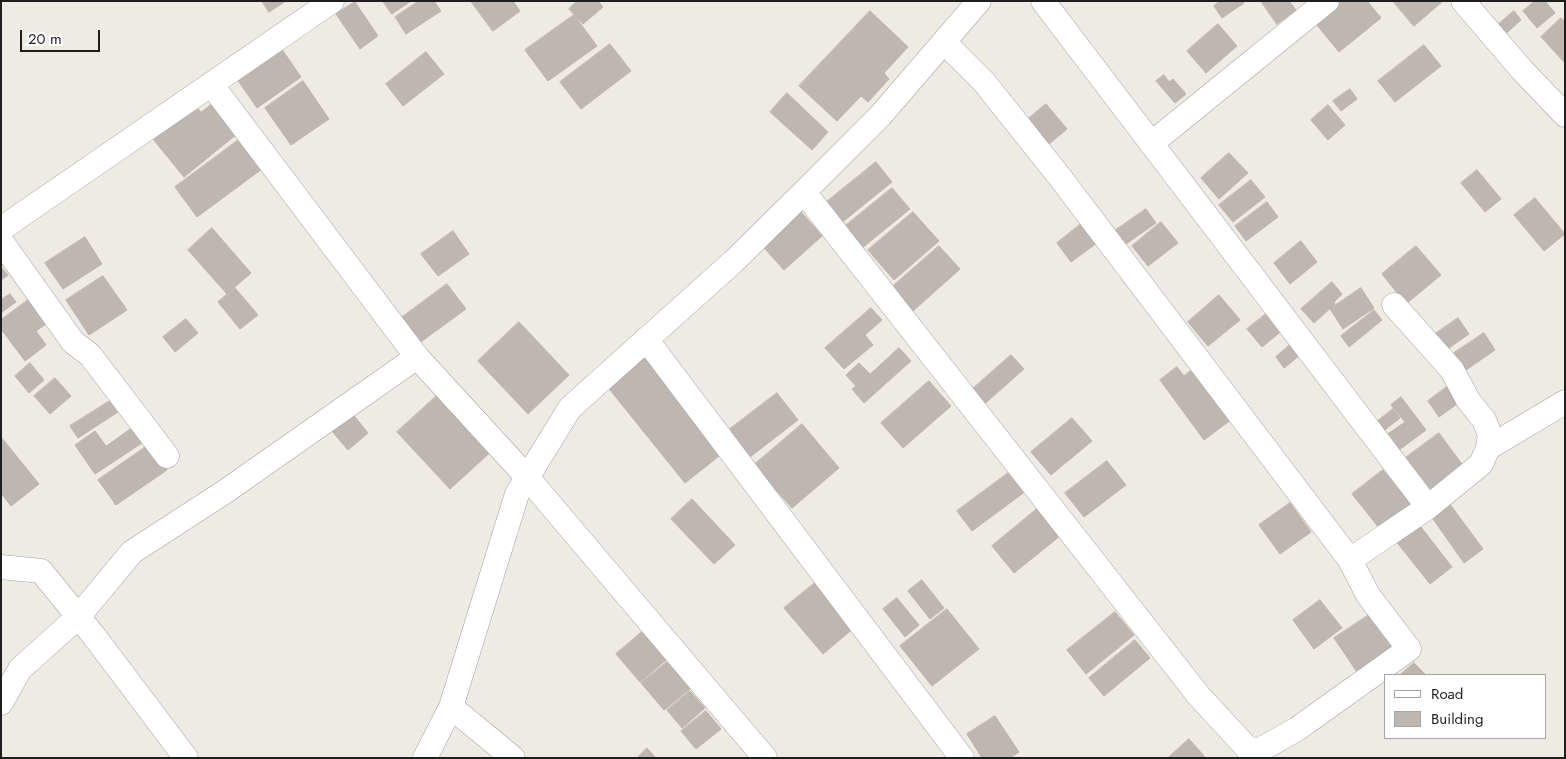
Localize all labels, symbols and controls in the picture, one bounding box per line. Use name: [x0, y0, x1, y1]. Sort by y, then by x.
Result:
scale bar: [22, 20, 102, 52]
text: 20 m: [28, 28, 62, 50]
legend: [1384, 674, 1546, 739]
text: Road: [1431, 683, 1463, 705]
text: Building: [1431, 708, 1483, 730]

